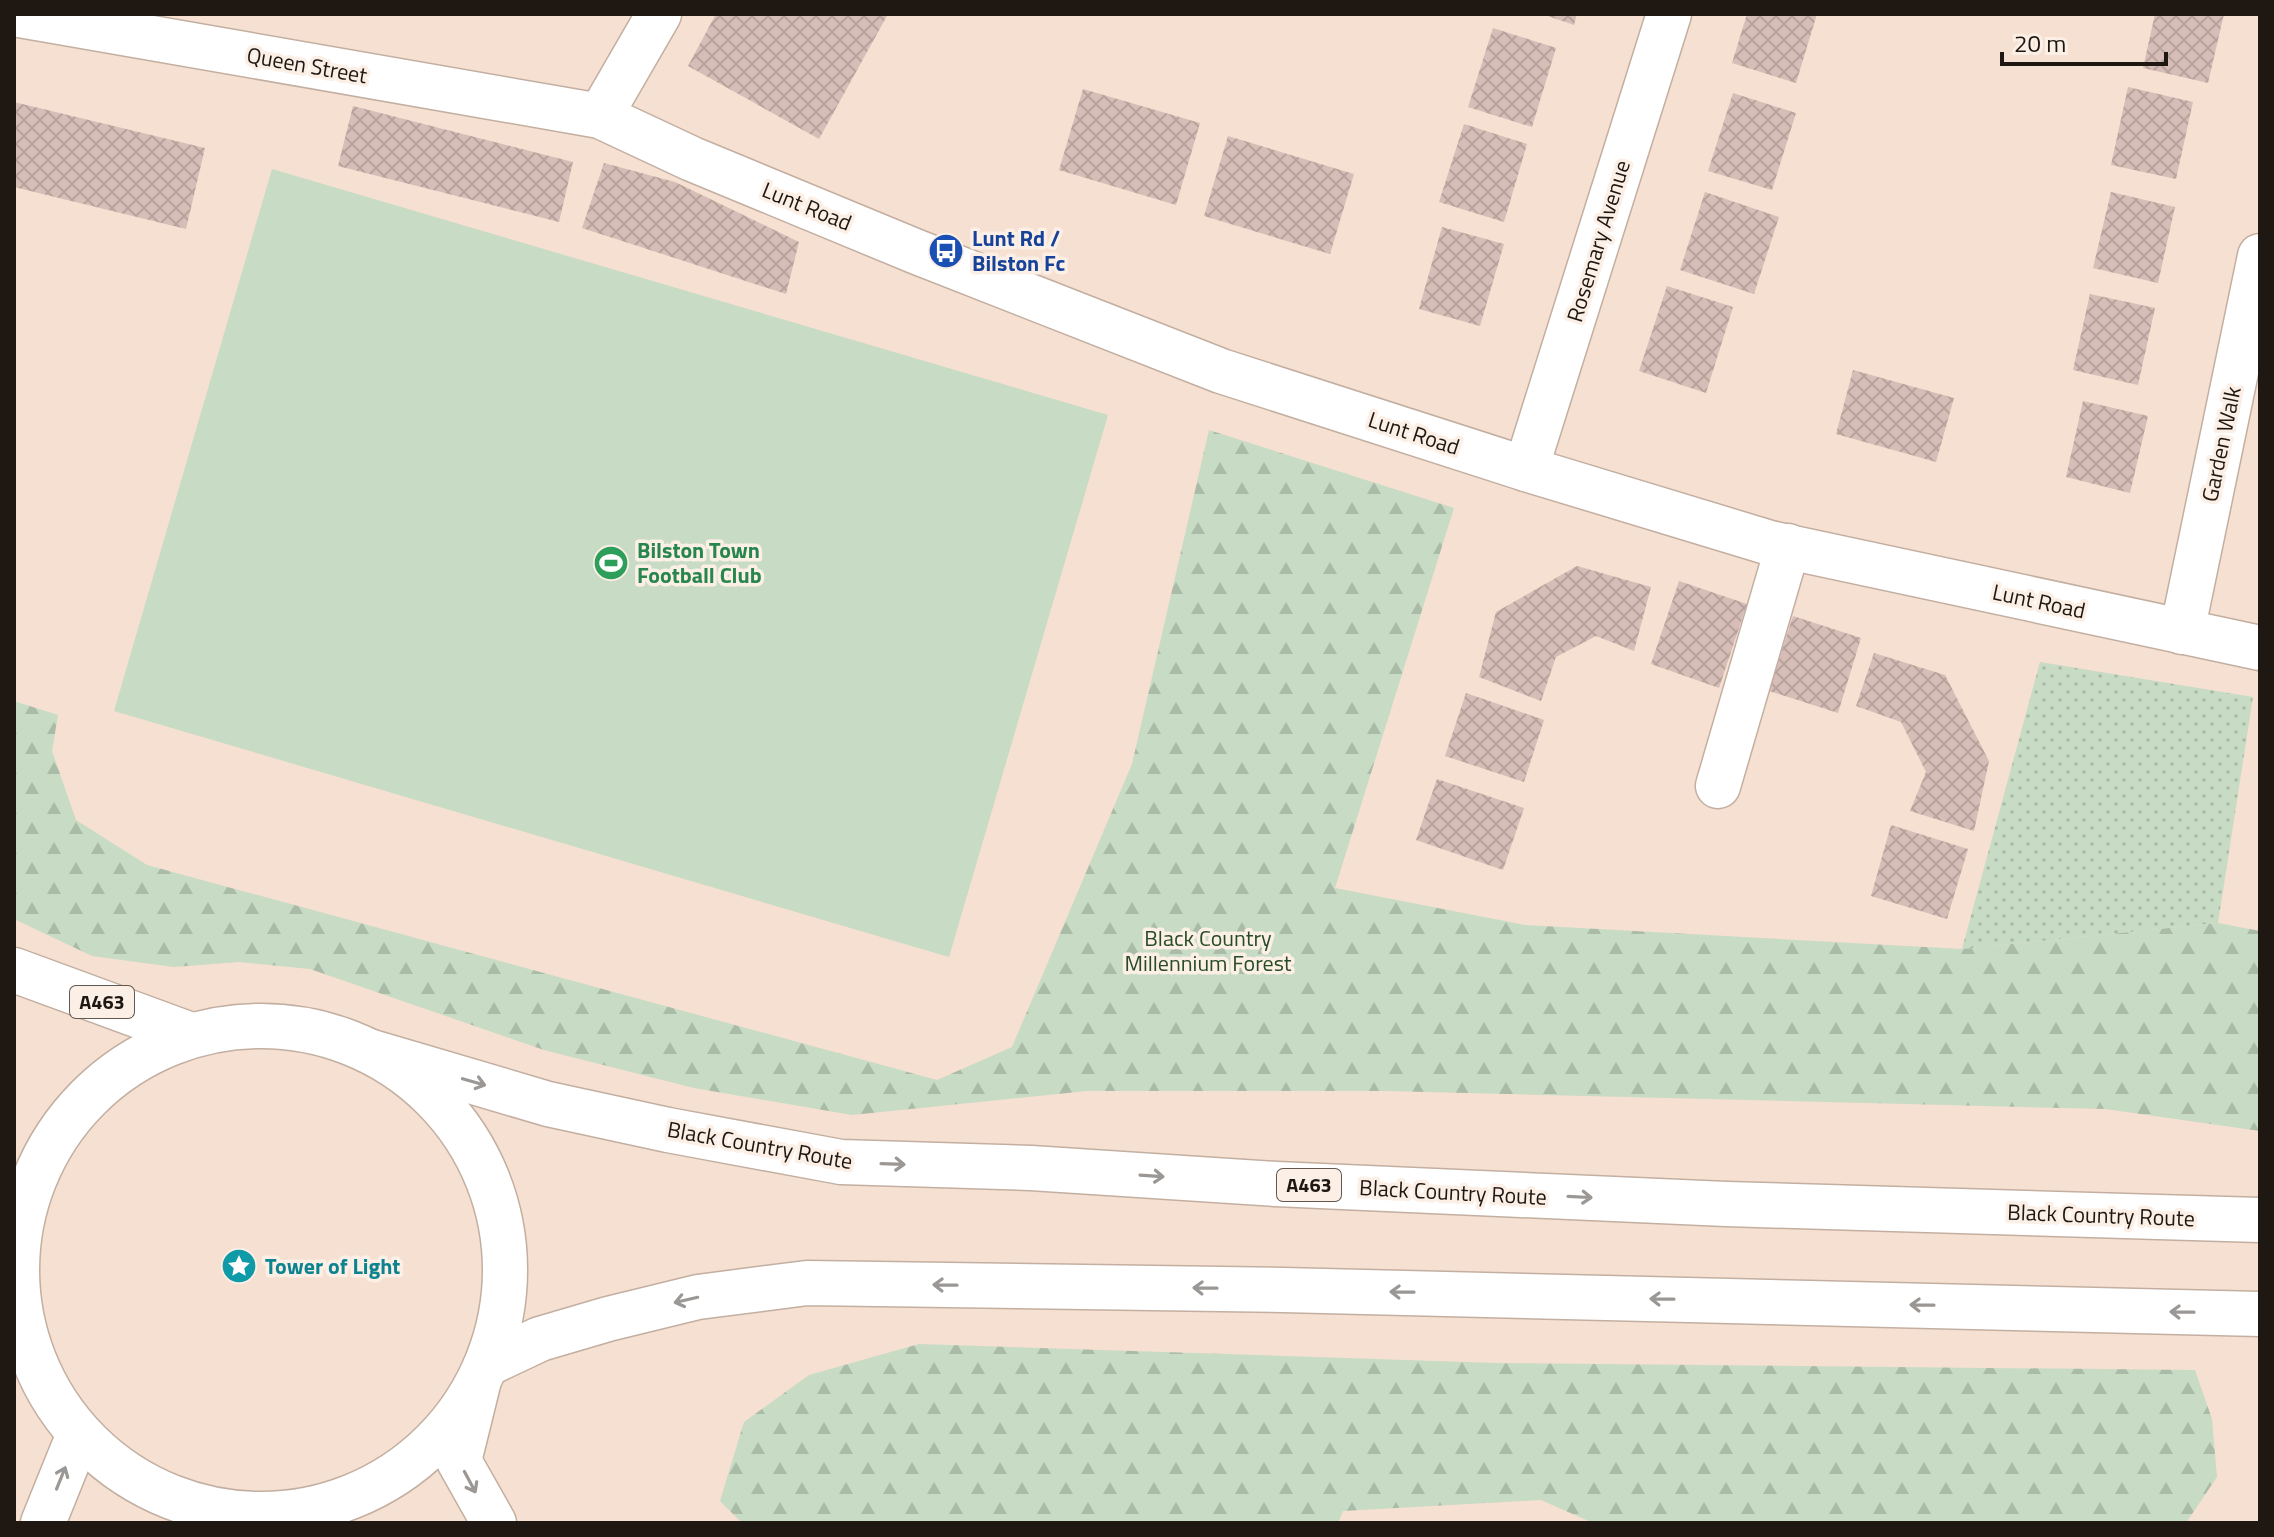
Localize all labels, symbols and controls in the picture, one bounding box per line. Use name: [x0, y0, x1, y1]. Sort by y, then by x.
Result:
scale bar: [2002, 16, 2166, 66]
text: 20 m: [2014, 25, 2066, 61]
street label: Queen Street: [244, 38, 370, 92]
street label: Rosemary Avenue: [1557, 156, 1639, 326]
street label: Lunt Road: [757, 173, 857, 239]
place label: Lunt Rd / Bilston Fc: [972, 221, 1065, 280]
bus stop icon: Lunt Rd / Bilston Fc: [927, 232, 965, 270]
street label: Garden Walk: [2192, 383, 2250, 505]
street label: Lunt Road: [1364, 402, 1464, 464]
place label: Bilston Town Football Club: [637, 533, 762, 592]
sports icon: Bilston Town Football Club: [592, 544, 630, 582]
street label: Lunt Road: [1989, 575, 2089, 627]
park label: Black Country Millennium Forest: [1124, 921, 1292, 980]
road number: A463: [70, 986, 134, 1018]
one-way arrow: [460, 1075, 486, 1090]
street label: Black Country Route: [665, 1112, 855, 1178]
one-way arrow: [879, 1156, 906, 1171]
one-way arrow: [1138, 1169, 1165, 1184]
road number: A463: [1277, 1169, 1341, 1201]
street label: Black Country Route: [1358, 1170, 1548, 1214]
one-way arrow: [1566, 1190, 1593, 1205]
street label: Black Country Route: [2007, 1195, 2195, 1235]
place icon: Tower of Light: [220, 1247, 258, 1285]
place label: Tower of Light: [265, 1249, 400, 1283]
one-way arrow: [932, 1277, 959, 1293]
one-way arrow: [1192, 1281, 1219, 1296]
one-way arrow: [1389, 1285, 1416, 1300]
one-way arrow: [1649, 1291, 1676, 1307]
one-way arrow: [674, 1293, 699, 1308]
one-way arrow: [1909, 1298, 1936, 1313]
one-way arrow: [2169, 1304, 2196, 1319]
one-way arrow: [55, 1466, 69, 1491]
one-way arrow: [462, 1470, 478, 1494]

